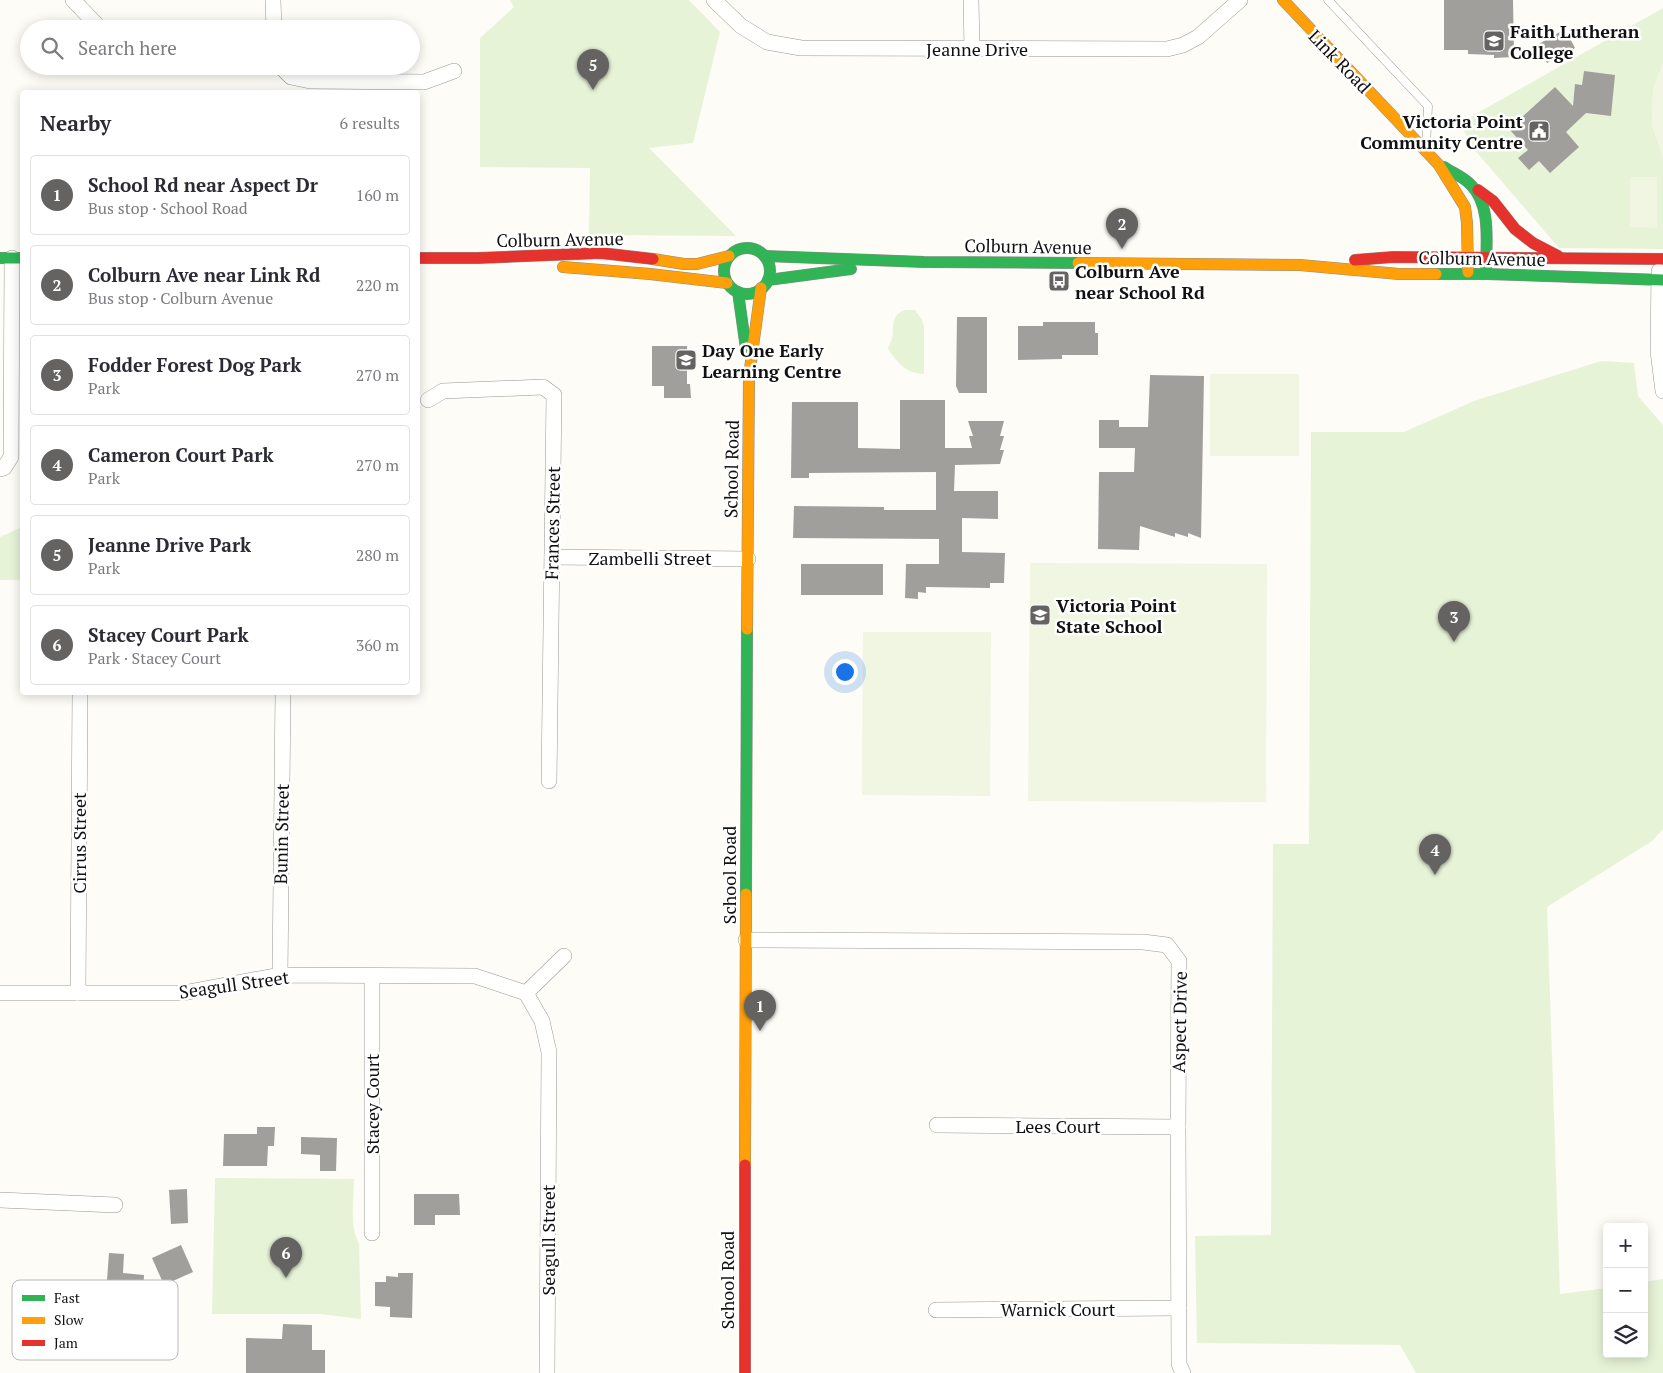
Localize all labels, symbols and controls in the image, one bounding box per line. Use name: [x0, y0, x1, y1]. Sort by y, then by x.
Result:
place label: Faith Lutheran College: [1510, 19, 1640, 64]
search box: [20, 20, 420, 75]
street label: Link Road: [1304, 24, 1376, 98]
school or university icon: Faith Lutheran College: [1482, 29, 1506, 53]
icon: search: [38, 34, 66, 62]
text: Search here: [78, 35, 177, 60]
street label: Jeanne Drive: [926, 37, 1028, 61]
pin: 5: [577, 49, 609, 90]
text: Nearby: [40, 109, 111, 137]
place label: Victoria Point Community Centre: [1360, 109, 1523, 154]
text: 6 results: [340, 112, 400, 134]
public building icon: Victoria Point Community Centre: [1527, 119, 1551, 143]
text: School Rd near Aspect Dr: [88, 172, 318, 197]
text: 1: [52, 184, 62, 206]
text: 160 m: [356, 184, 399, 206]
text: Bus stop · School Road: [88, 197, 248, 219]
pin: 2: [1106, 208, 1138, 249]
street label: Colburn Avenue: [496, 226, 624, 252]
street label: Colburn Avenue: [964, 233, 1092, 259]
street label: Colburn Avenue: [1418, 245, 1546, 271]
place label: Colburn Ave near School Rd: [1075, 259, 1205, 304]
text: Colburn Ave near Link Rd: [88, 262, 320, 287]
bus stop icon: Colburn Ave near School Rd: [1047, 269, 1071, 293]
text: 2: [52, 274, 62, 296]
text: 220 m: [356, 274, 399, 296]
text: Bus stop · Colburn Avenue: [88, 287, 273, 309]
place label: Day One Early Learning Centre: [702, 338, 842, 383]
school or university icon: Day One Early Learning Centre: [674, 348, 698, 372]
text: Fodder Forest Dog Park: [88, 352, 301, 377]
text: 3: [52, 364, 62, 386]
text: 270 m: [356, 364, 399, 386]
text: Park: [88, 377, 120, 399]
street label: School Road: [718, 420, 744, 518]
text: Cameron Court Park: [88, 442, 273, 467]
text: 4: [52, 454, 62, 476]
text: 270 m: [356, 454, 399, 476]
street label: Frances Street: [539, 466, 565, 580]
text: Park: [88, 467, 120, 489]
text: Jeanne Drive Park: [88, 532, 251, 557]
text: 5: [52, 544, 62, 566]
text: 280 m: [356, 544, 399, 566]
street label: Zambelli Street: [588, 546, 712, 570]
text: Park: [88, 557, 120, 579]
place label: Victoria Point State School: [1056, 593, 1177, 638]
pin: 3: [1438, 601, 1470, 642]
school or university icon: Victoria Point State School: [1028, 603, 1052, 627]
text: Stacey Court Park: [88, 622, 249, 647]
text: 6: [52, 634, 62, 656]
text: 360 m: [356, 634, 399, 656]
text: Park · Stacey Court: [88, 647, 221, 669]
your location: [832, 659, 858, 685]
street label: Bunin Street: [268, 783, 294, 885]
street label: Cirrus Street: [67, 792, 91, 894]
street label: School Road: [717, 826, 741, 924]
pin: 4: [1419, 834, 1451, 875]
street label: Seagull Street: [177, 964, 291, 1004]
street label: Aspect Drive: [1166, 971, 1192, 1073]
pin: 1: [744, 990, 776, 1031]
street label: Stacey Court: [360, 1053, 384, 1154]
street label: Lees Court: [1015, 1114, 1101, 1138]
street label: Seagull Street: [536, 1184, 560, 1295]
map controls: [1603, 1223, 1648, 1358]
button: +: [1603, 1223, 1648, 1268]
street label: School Road: [715, 1231, 739, 1329]
pin: 6: [270, 1237, 302, 1278]
button: −: [1603, 1268, 1648, 1313]
legend: [12, 1280, 178, 1360]
text: Fast: [54, 1288, 81, 1307]
street label: Warnick Court: [1001, 1297, 1116, 1321]
text: Slow: [54, 1310, 84, 1329]
button: layers: [1603, 1313, 1648, 1358]
text: Jam: [54, 1333, 78, 1352]

